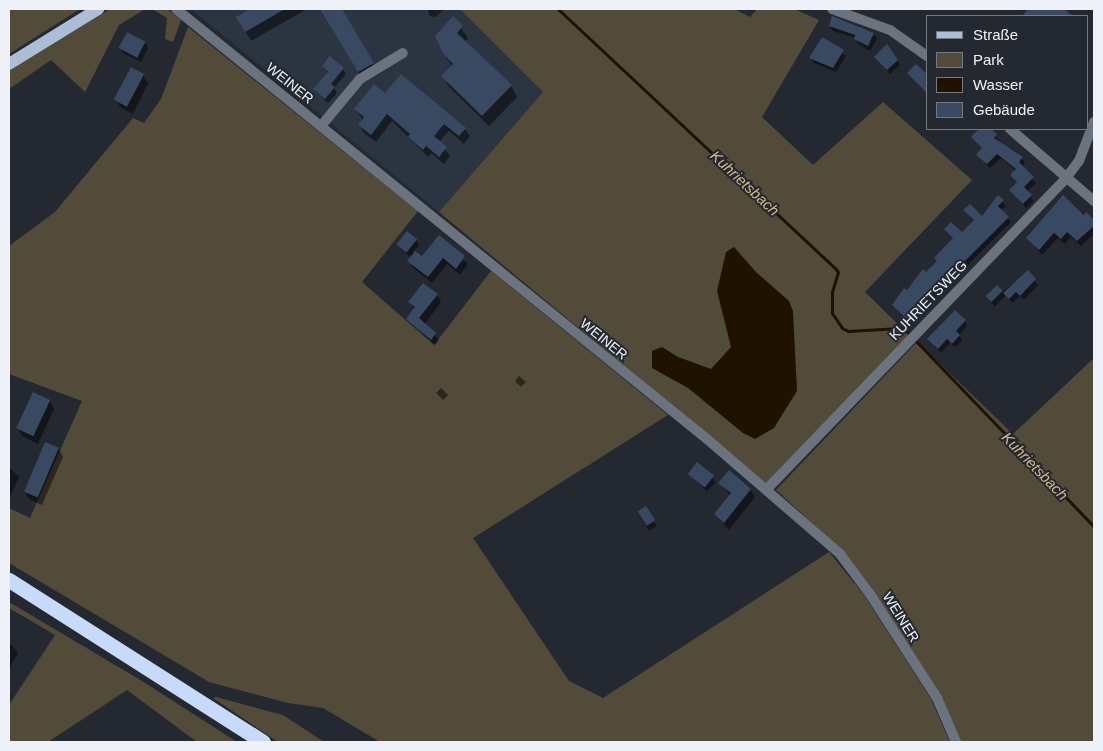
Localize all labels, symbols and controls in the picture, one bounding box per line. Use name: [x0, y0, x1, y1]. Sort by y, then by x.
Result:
legend: [926, 15, 1088, 130]
text: Straße: [973, 26, 1018, 43]
text: Park: [973, 51, 1004, 68]
street label: WEINER: [263, 59, 317, 107]
text: Wasser: [973, 76, 1023, 93]
text: Gebäude: [973, 101, 1035, 118]
water label: Kuhrietsbach: [707, 147, 783, 219]
street label: KUHRIETSWEG: [886, 257, 970, 343]
street label: WEINER: [577, 315, 631, 363]
water label: Kuhrietsbach: [998, 428, 1072, 504]
street label: WEINER: [879, 589, 923, 645]

